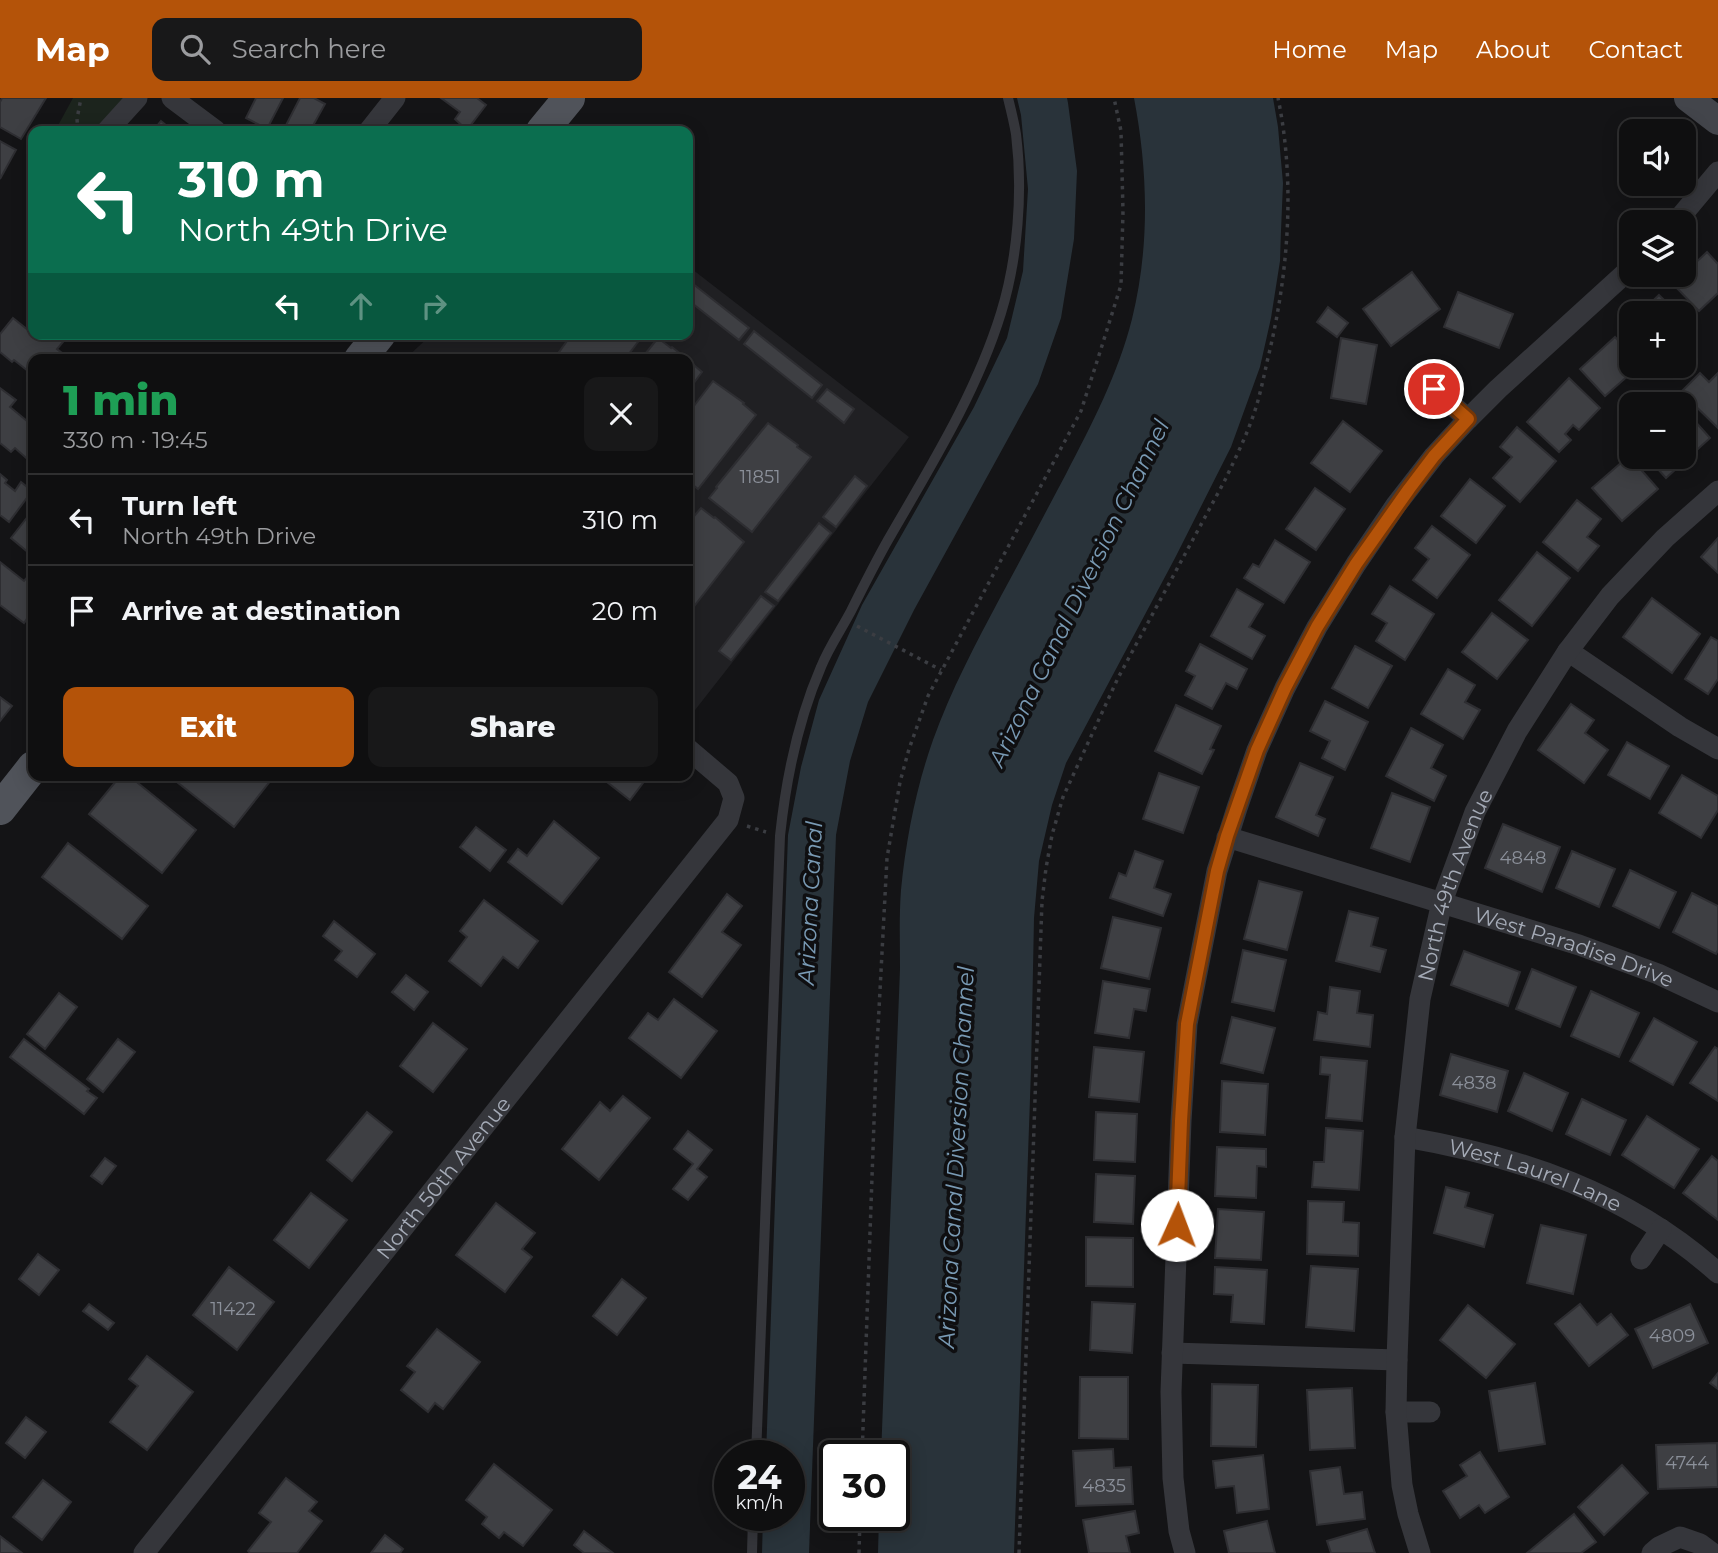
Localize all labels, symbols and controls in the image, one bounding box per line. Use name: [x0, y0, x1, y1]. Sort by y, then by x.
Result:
search box: [152, 18, 642, 81]
text: Map: [35, 29, 110, 69]
icon: search: [176, 30, 214, 68]
text: Search here: [232, 33, 386, 65]
text: Home: [1272, 35, 1347, 64]
text: Map: [1385, 35, 1438, 64]
text: About: [1476, 35, 1550, 64]
text: Contact: [1588, 35, 1683, 64]
map controls: [1619, 119, 1696, 469]
button: sound: [1619, 119, 1696, 196]
text: 310 m: [178, 150, 325, 209]
icon: left: [63, 154, 154, 245]
text: North 49th Drive: [178, 210, 448, 249]
button: layers: [1619, 210, 1696, 287]
icon: left: [269, 287, 307, 325]
icon: ahead: [342, 287, 380, 325]
icon: right: [415, 287, 453, 325]
button: +: [1619, 301, 1696, 378]
pin: [1404, 359, 1464, 419]
icon: arrive: [1415, 370, 1453, 408]
text: 1 min: [63, 374, 179, 426]
button: close: [584, 377, 658, 451]
button: −: [1619, 392, 1696, 469]
water label: Arizona Canal Diversion Channel: [982, 414, 1176, 773]
text: 330 m · 19:45: [63, 426, 208, 454]
house number: 11851: [739, 466, 781, 488]
text: Turn left: [122, 490, 238, 522]
icon: left: [63, 501, 101, 539]
text: 310 m: [582, 504, 658, 536]
text: North 49th Drive: [122, 522, 316, 550]
icon: arrive: [63, 592, 101, 630]
text: Arrive at destination: [122, 595, 401, 627]
text: 20 m: [592, 595, 658, 627]
button: Exit: [63, 687, 354, 767]
button: Share: [368, 687, 658, 767]
street label: North 49th Avenue: [1412, 784, 1498, 984]
water label: Arizona Canal: [792, 820, 828, 988]
house number: 4848: [1499, 847, 1547, 869]
street label: West Paradise Drive: [1471, 901, 1678, 992]
water label: Arizona Canal Diversion Channel: [932, 964, 980, 1351]
house number: 4838: [1451, 1072, 1497, 1094]
street label: North 50th Avenue: [371, 1091, 515, 1264]
street label: West Laurel Lane: [1447, 1133, 1626, 1216]
position arrow: [1140, 1188, 1214, 1262]
house number: 11422: [210, 1298, 256, 1320]
house number: 4809: [1649, 1325, 1695, 1347]
speed limit sign: 30: [819, 1440, 910, 1531]
house number: 4744: [1665, 1452, 1709, 1474]
text: 24: [737, 1455, 782, 1498]
house number: 4835: [1082, 1475, 1126, 1497]
text: km/h: [735, 1492, 784, 1514]

